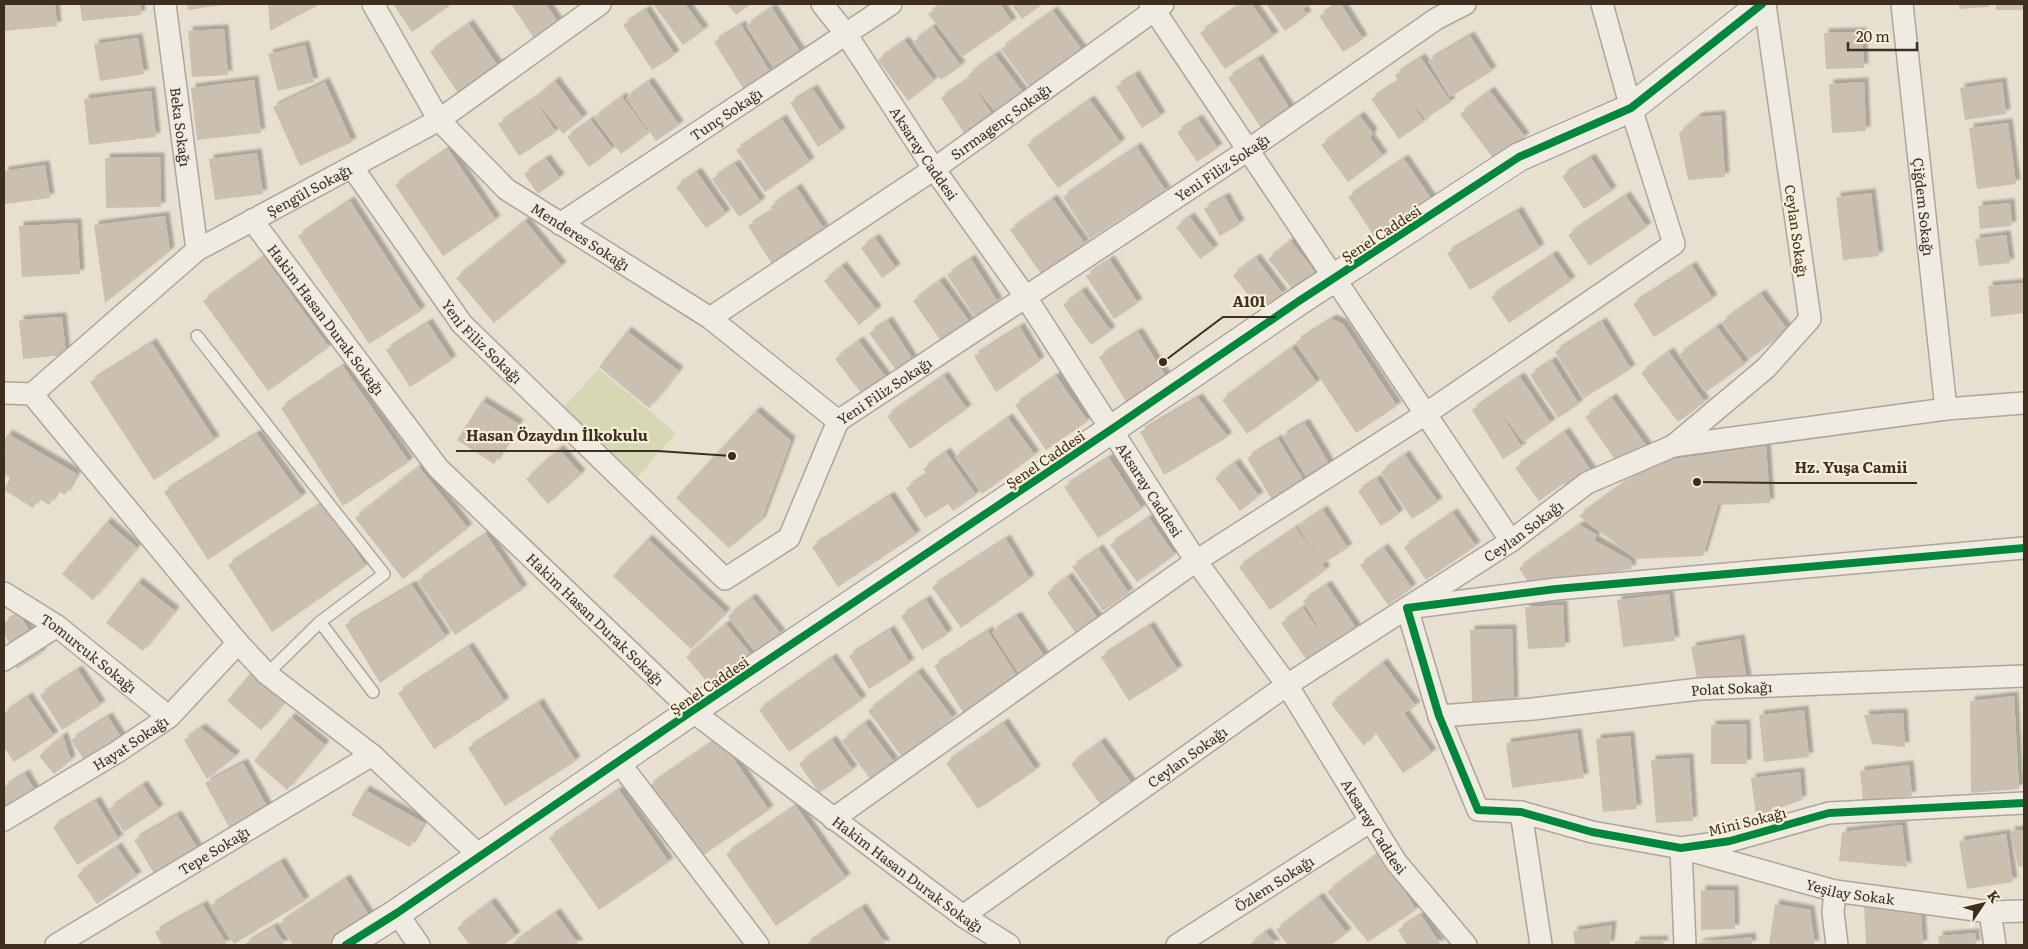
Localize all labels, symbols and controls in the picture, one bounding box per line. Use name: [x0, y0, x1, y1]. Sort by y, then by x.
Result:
scale bar: [1848, 20, 1917, 52]
text: 20 m: [1856, 24, 1890, 47]
street label: Sırmagenç Sokağı: [946, 78, 1055, 164]
street label: Tunç Sokağı: [686, 82, 766, 145]
street label: Beka Sokağı: [166, 86, 196, 168]
street label: Aksaray Caddesi: [886, 102, 963, 204]
street label: Yeni Filiz Sokağı: [1171, 128, 1273, 206]
street label: Çiğdem Sokağı: [1909, 157, 1939, 257]
street label: Şengül Sokağı: [263, 159, 355, 221]
street label: Ceylan Sokağı: [1781, 183, 1813, 279]
street label: Menderes Sokağı: [527, 197, 634, 275]
street label: Şenel Caddesi: [1337, 200, 1425, 266]
street label: Hakim Hasan Durak Sokağı: [263, 240, 390, 399]
callout: A101: [1223, 287, 1276, 317]
text: A101: [1232, 289, 1266, 312]
street label: Yeni Filiz Sokağı: [437, 295, 527, 388]
street label: Yeni Filiz Sokağı: [833, 352, 936, 429]
callout: Hasan Özaydın İlkokulu: [456, 421, 658, 451]
text: Hasan Özaydın İlkokulu: [466, 423, 648, 446]
street label: Şenel Caddesi: [1002, 425, 1089, 493]
street label: Aksaray Caddesi: [1112, 438, 1188, 541]
callout: Hz. Yuşa Camii: [1784, 453, 1917, 483]
text: Hz. Yuşa Camii: [1795, 455, 1908, 478]
street label: Ceylan Sokağı: [1479, 495, 1567, 566]
street label: Hakim Hasan Durak Sokağı: [522, 548, 669, 690]
street label: Tomurcuk Sokağı: [37, 608, 142, 697]
street label: Şenel Caddesi: [666, 651, 753, 719]
street label: Polat Sokağı: [1690, 676, 1773, 700]
street label: Hayat Sokağı: [88, 710, 172, 775]
street label: Ceylan Sokağı: [1143, 721, 1231, 792]
street label: Aksaray Caddesi: [1337, 775, 1412, 878]
street label: Mini Sokağı: [1706, 802, 1789, 840]
street label: Hakim Hasan Durak Sokağı: [828, 811, 988, 937]
street label: Tepe Sokağı: [174, 821, 253, 879]
street label: Özlem Sokağı: [1230, 850, 1318, 916]
street label: Yeşilay Sokak: [1803, 873, 1896, 909]
north arrow: [1958, 879, 2008, 929]
text: K: [1983, 886, 2006, 906]

